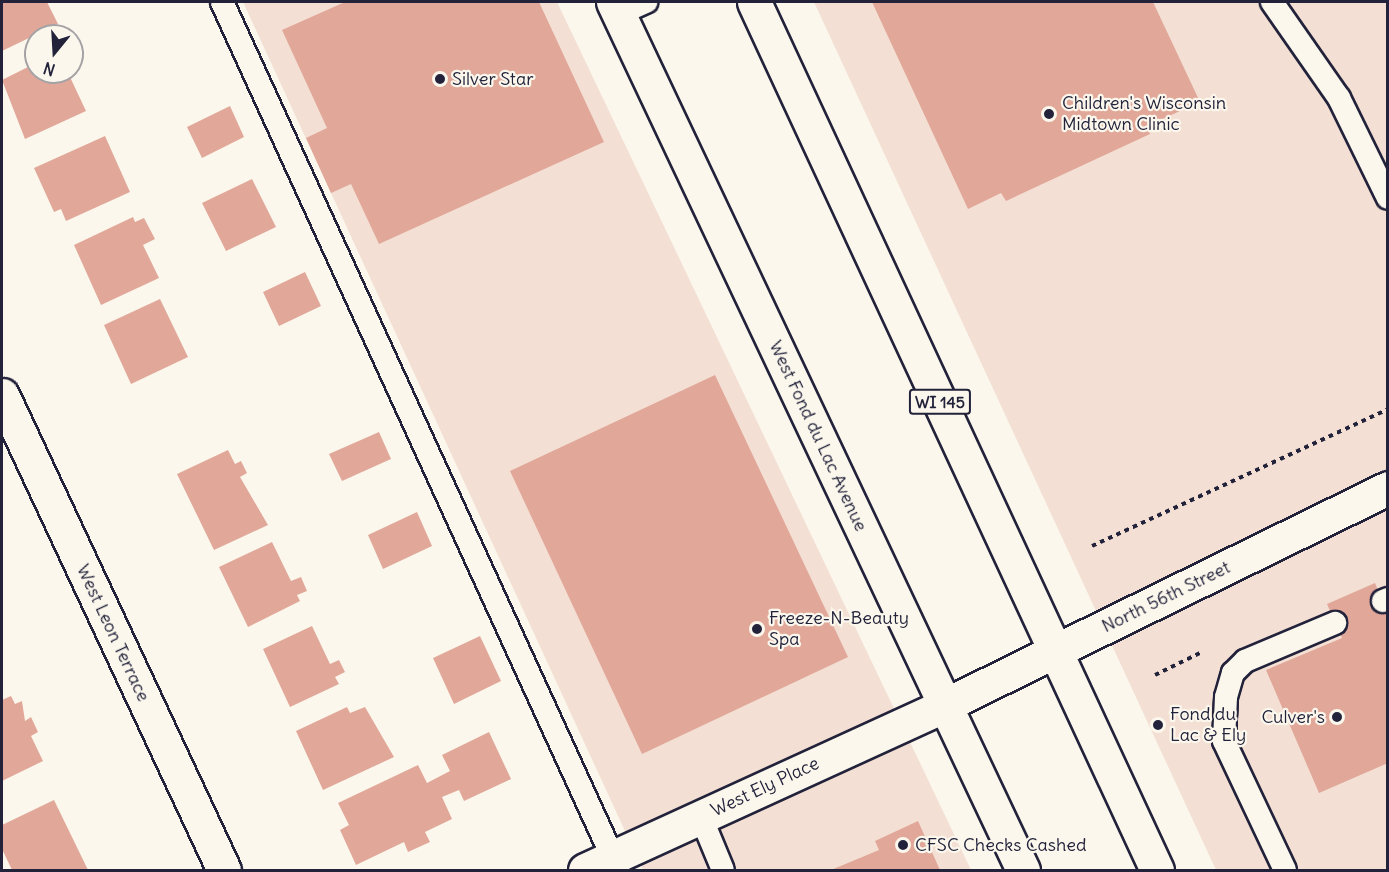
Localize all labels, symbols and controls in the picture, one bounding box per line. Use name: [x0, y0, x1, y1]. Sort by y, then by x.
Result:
north arrow: [24, 24, 84, 84]
text: N: [41, 58, 57, 80]
place label: Silver Star: [452, 68, 534, 90]
marker: Silver Star: [433, 72, 447, 86]
place label: Children's Wisconsin Midtown Clinic: [1062, 93, 1226, 136]
marker: Children's Wisconsin Midtown Clinic: [1040, 105, 1058, 123]
street label: West Fond du Lac Avenue: [764, 337, 872, 535]
road number: WI 145: [908, 389, 972, 415]
street label: North 56th Street: [1098, 557, 1234, 637]
street label: West Leon Terrace: [72, 561, 154, 705]
place label: Freeze-N-Beauty Spa: [769, 608, 909, 650]
marker: Freeze-N-Beauty Spa: [750, 622, 764, 636]
place label: Fond du Lac & Ely: [1170, 704, 1246, 746]
place label: Culver's: [1261, 706, 1325, 728]
marker: Culver's: [1330, 710, 1344, 724]
marker: Fond du Lac & Ely: [1151, 718, 1165, 732]
street label: West Ely Place: [708, 753, 822, 821]
place label: CFSC Checks Cashed: [915, 834, 1087, 856]
marker: CFSC Checks Cashed: [896, 838, 910, 852]

